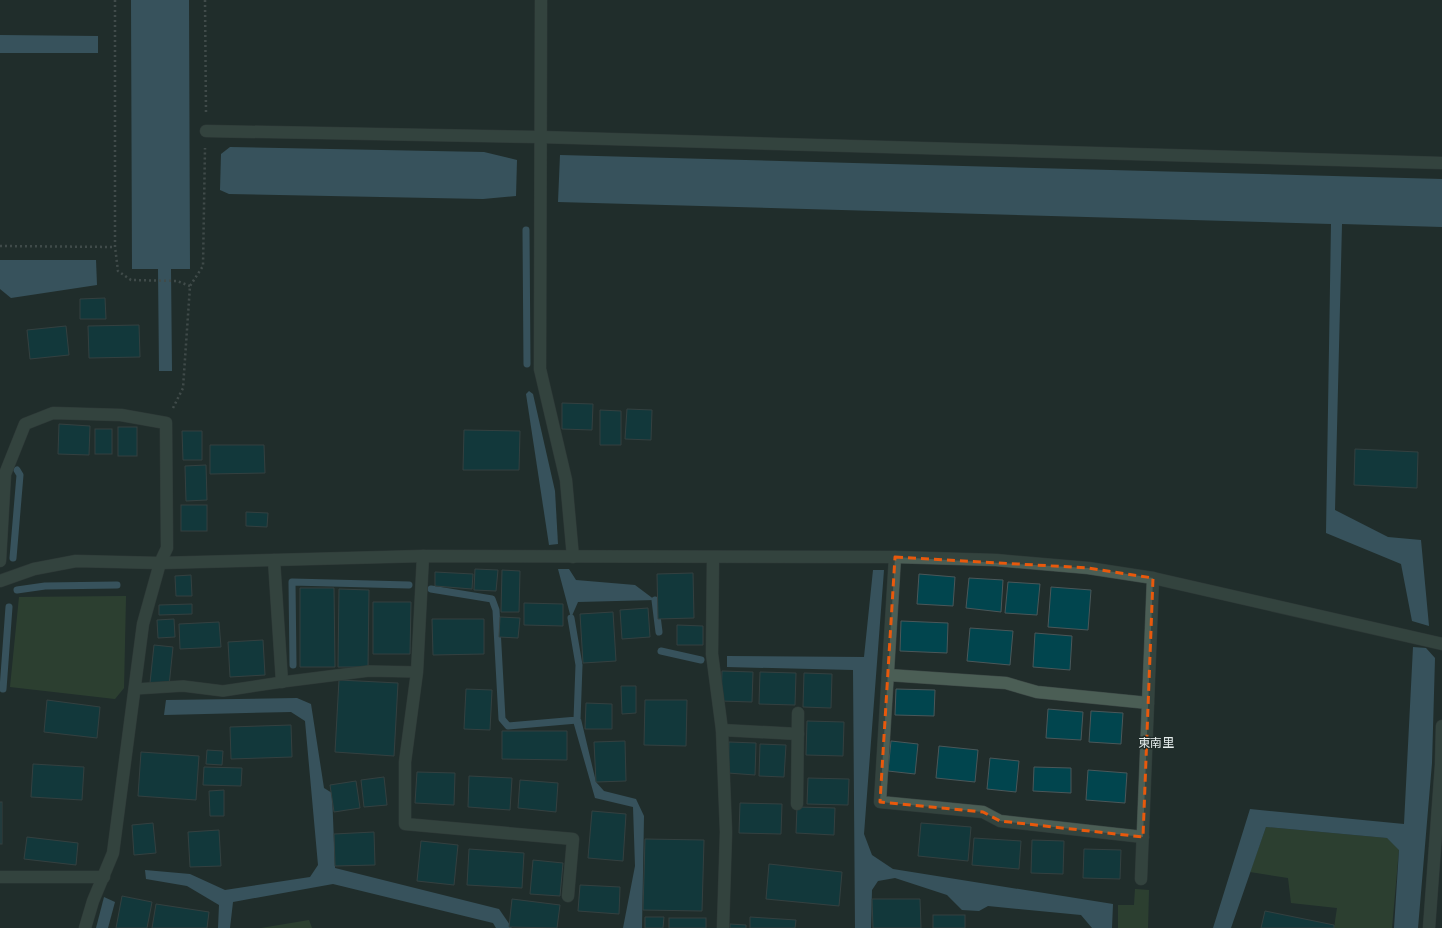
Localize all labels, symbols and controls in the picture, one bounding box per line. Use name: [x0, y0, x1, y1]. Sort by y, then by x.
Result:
district label: 東南里: [1138, 735, 1174, 752]

